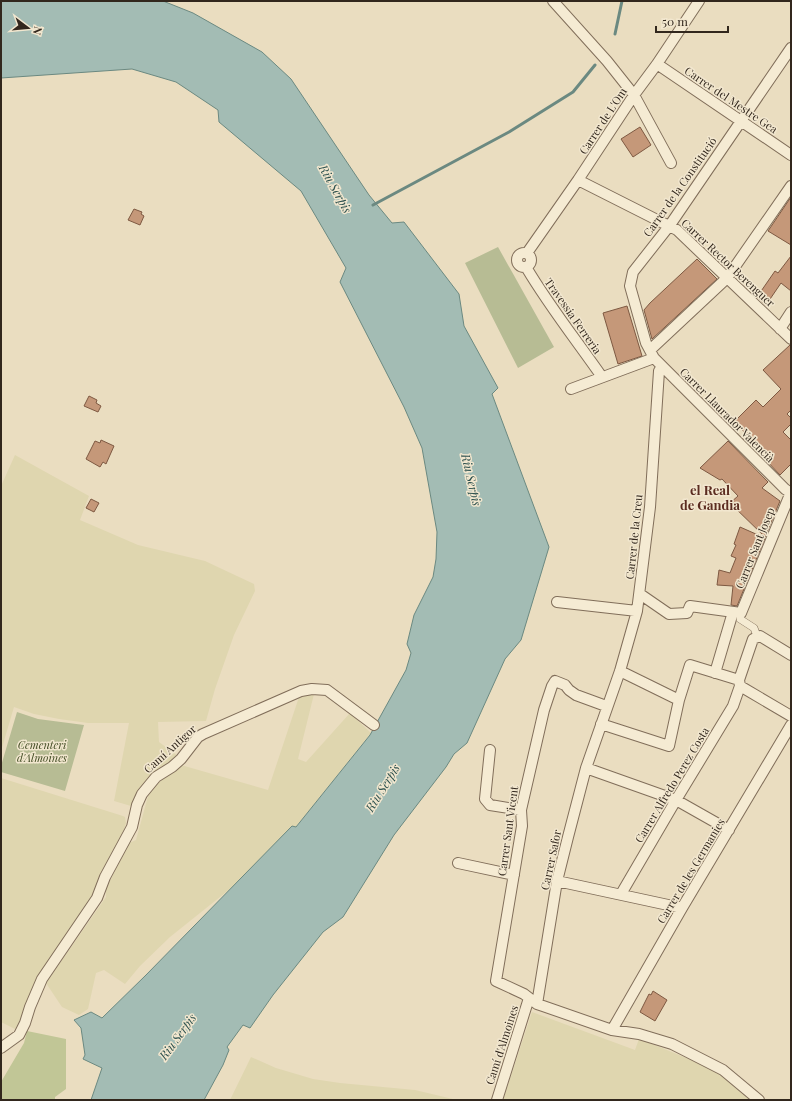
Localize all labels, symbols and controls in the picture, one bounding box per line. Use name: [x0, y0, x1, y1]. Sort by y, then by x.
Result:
north arrow: [8, 8, 48, 48]
scale bar: [656, 8, 728, 34]
text: 50 m: [662, 13, 688, 29]
text: N: [30, 25, 46, 37]
street label: Carrer del Mestre Gea: [682, 63, 781, 137]
street label: Carrer de L'Om: [575, 84, 630, 157]
street label: Carrer de la Constitució: [640, 134, 720, 239]
water label: Riu Serpis: [316, 161, 356, 216]
street label: Carrer Rector Berenguer: [678, 215, 778, 310]
street label: Travessia Ferreria: [542, 275, 605, 357]
street label: Carrer Llaurador Valencià: [677, 364, 778, 466]
water label: Riu Serpis: [458, 451, 486, 508]
district label: el Real de Gandia: [680, 481, 740, 513]
street label: Carrer de la Creu: [622, 493, 645, 580]
street label: Carrer Sant Josep: [731, 505, 778, 591]
street label: Camí Antigor: [140, 721, 199, 776]
street label: Carrer Alfredo Perez Costa: [631, 724, 712, 845]
park label: Cementeri d'Almoines: [17, 737, 68, 765]
water label: Riu Serpis: [361, 760, 403, 815]
street label: Carrer Sant Vicent: [494, 785, 521, 877]
street label: Carrer de les Germanies: [653, 815, 728, 926]
street label: Carrer Safor: [537, 828, 564, 891]
street label: Camí d'Almoines: [482, 1003, 521, 1087]
water label: Riu Serpis: [155, 1010, 200, 1063]

